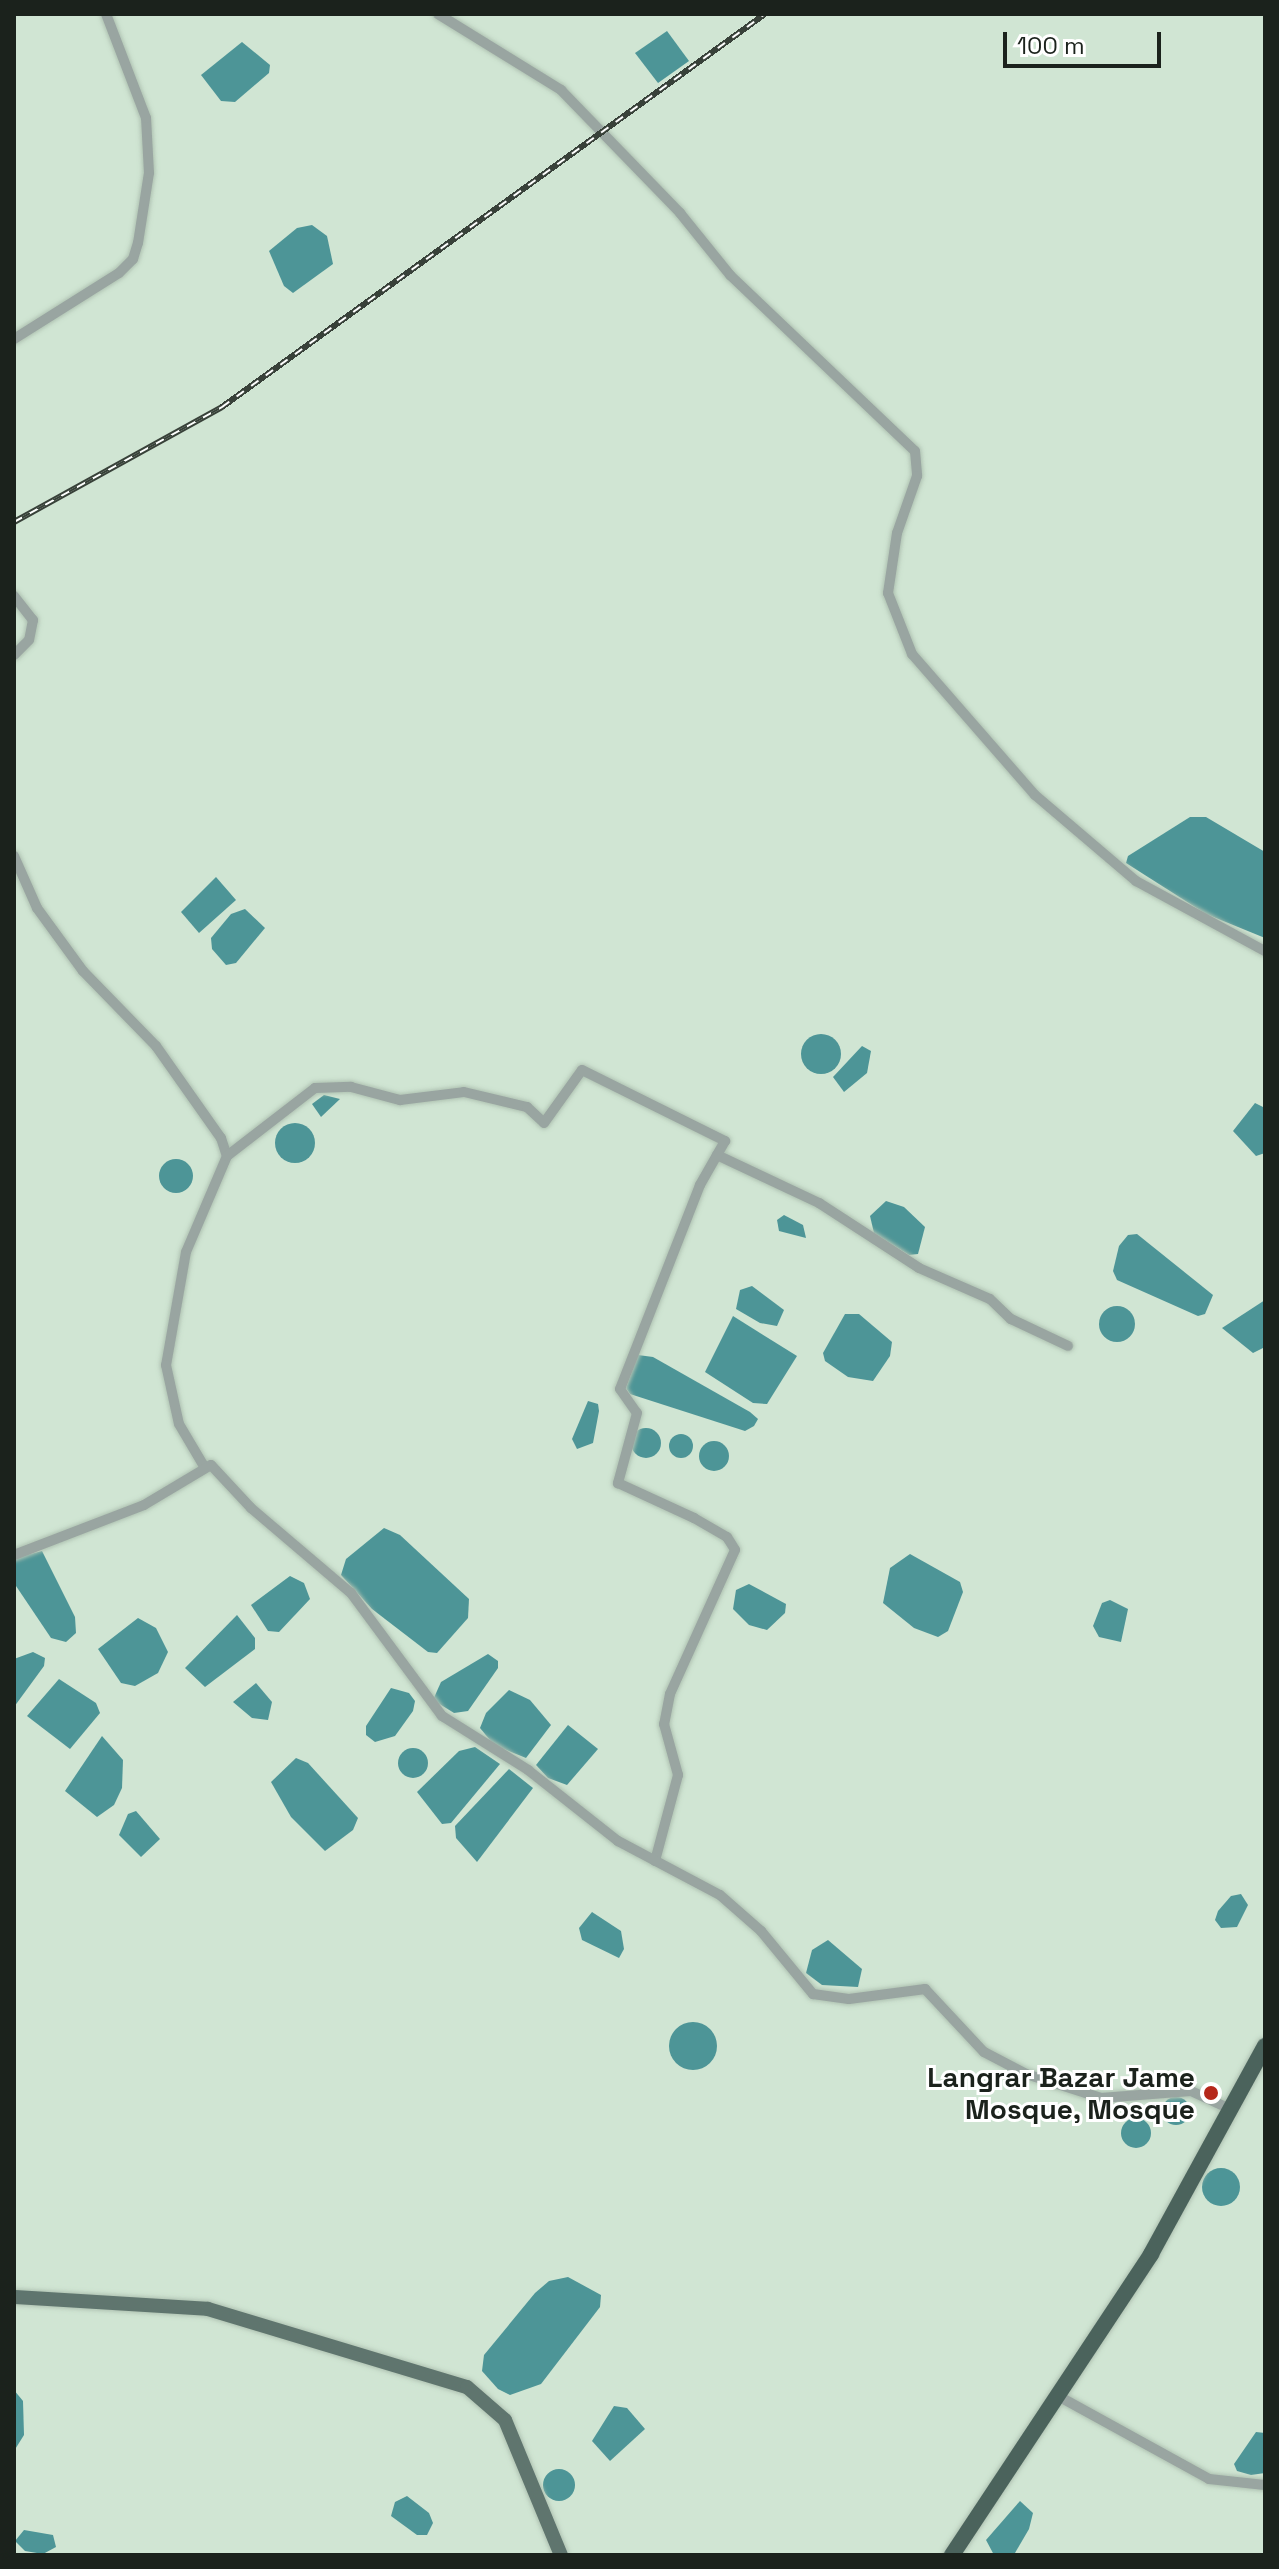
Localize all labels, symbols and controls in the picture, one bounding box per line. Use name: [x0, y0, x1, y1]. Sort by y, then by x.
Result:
scale bar: [1007, 16, 1165, 66]
text: 100 m: [1017, 30, 1085, 61]
place label: Langrar Bazar Jame Mosque, Mosque: [927, 2060, 1195, 2126]
marker: Langrar Bazar Jame Mosque, Mosque: [1202, 2084, 1220, 2102]

